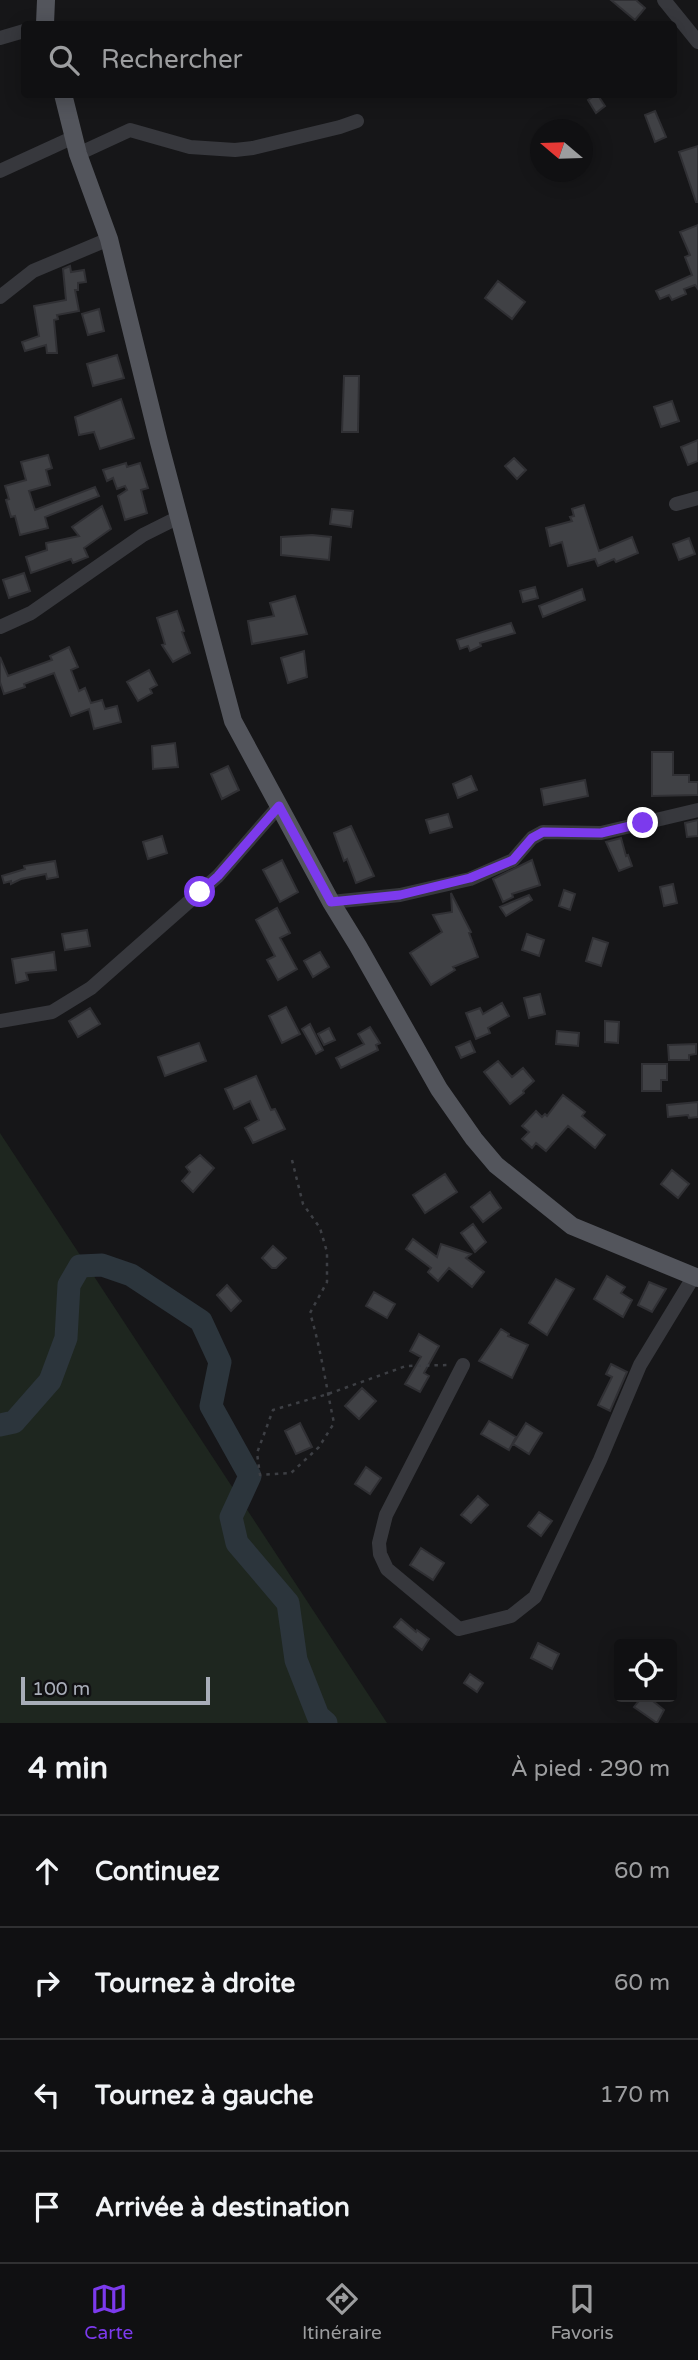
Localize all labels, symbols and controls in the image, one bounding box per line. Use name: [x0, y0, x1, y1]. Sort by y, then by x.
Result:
search box: [21, 21, 677, 98]
icon: search: [45, 41, 83, 79]
text: Rechercher: [101, 44, 243, 75]
north arrow: [530, 119, 593, 182]
route end: [627, 807, 658, 838]
route start: [184, 876, 215, 907]
map controls: [614, 1639, 677, 1702]
button: locate: [614, 1639, 677, 1702]
scale bar: [21, 1674, 210, 1706]
text: 100 m: [32, 1678, 90, 1700]
text: 4 min: [28, 1750, 108, 1787]
text: À pied · 290 m: [511, 1755, 670, 1783]
icon: ahead: [28, 1852, 66, 1890]
text: Continuez: [95, 1856, 220, 1887]
text: 60 m: [614, 1857, 670, 1885]
icon: right: [28, 1964, 66, 2002]
text: Tournez à droite: [95, 1968, 295, 1999]
text: 60 m: [614, 1969, 670, 1997]
icon: left: [28, 2076, 66, 2114]
text: Tournez à gauche: [95, 2080, 314, 2111]
text: 170 m: [600, 2081, 670, 2109]
icon: arrive: [28, 2188, 66, 2226]
text: Arrivée à destination: [95, 2192, 350, 2223]
tab: Carte: [84, 2280, 133, 2344]
tab: Itinéraire: [302, 2280, 382, 2344]
tab: Favoris: [550, 2280, 614, 2344]

